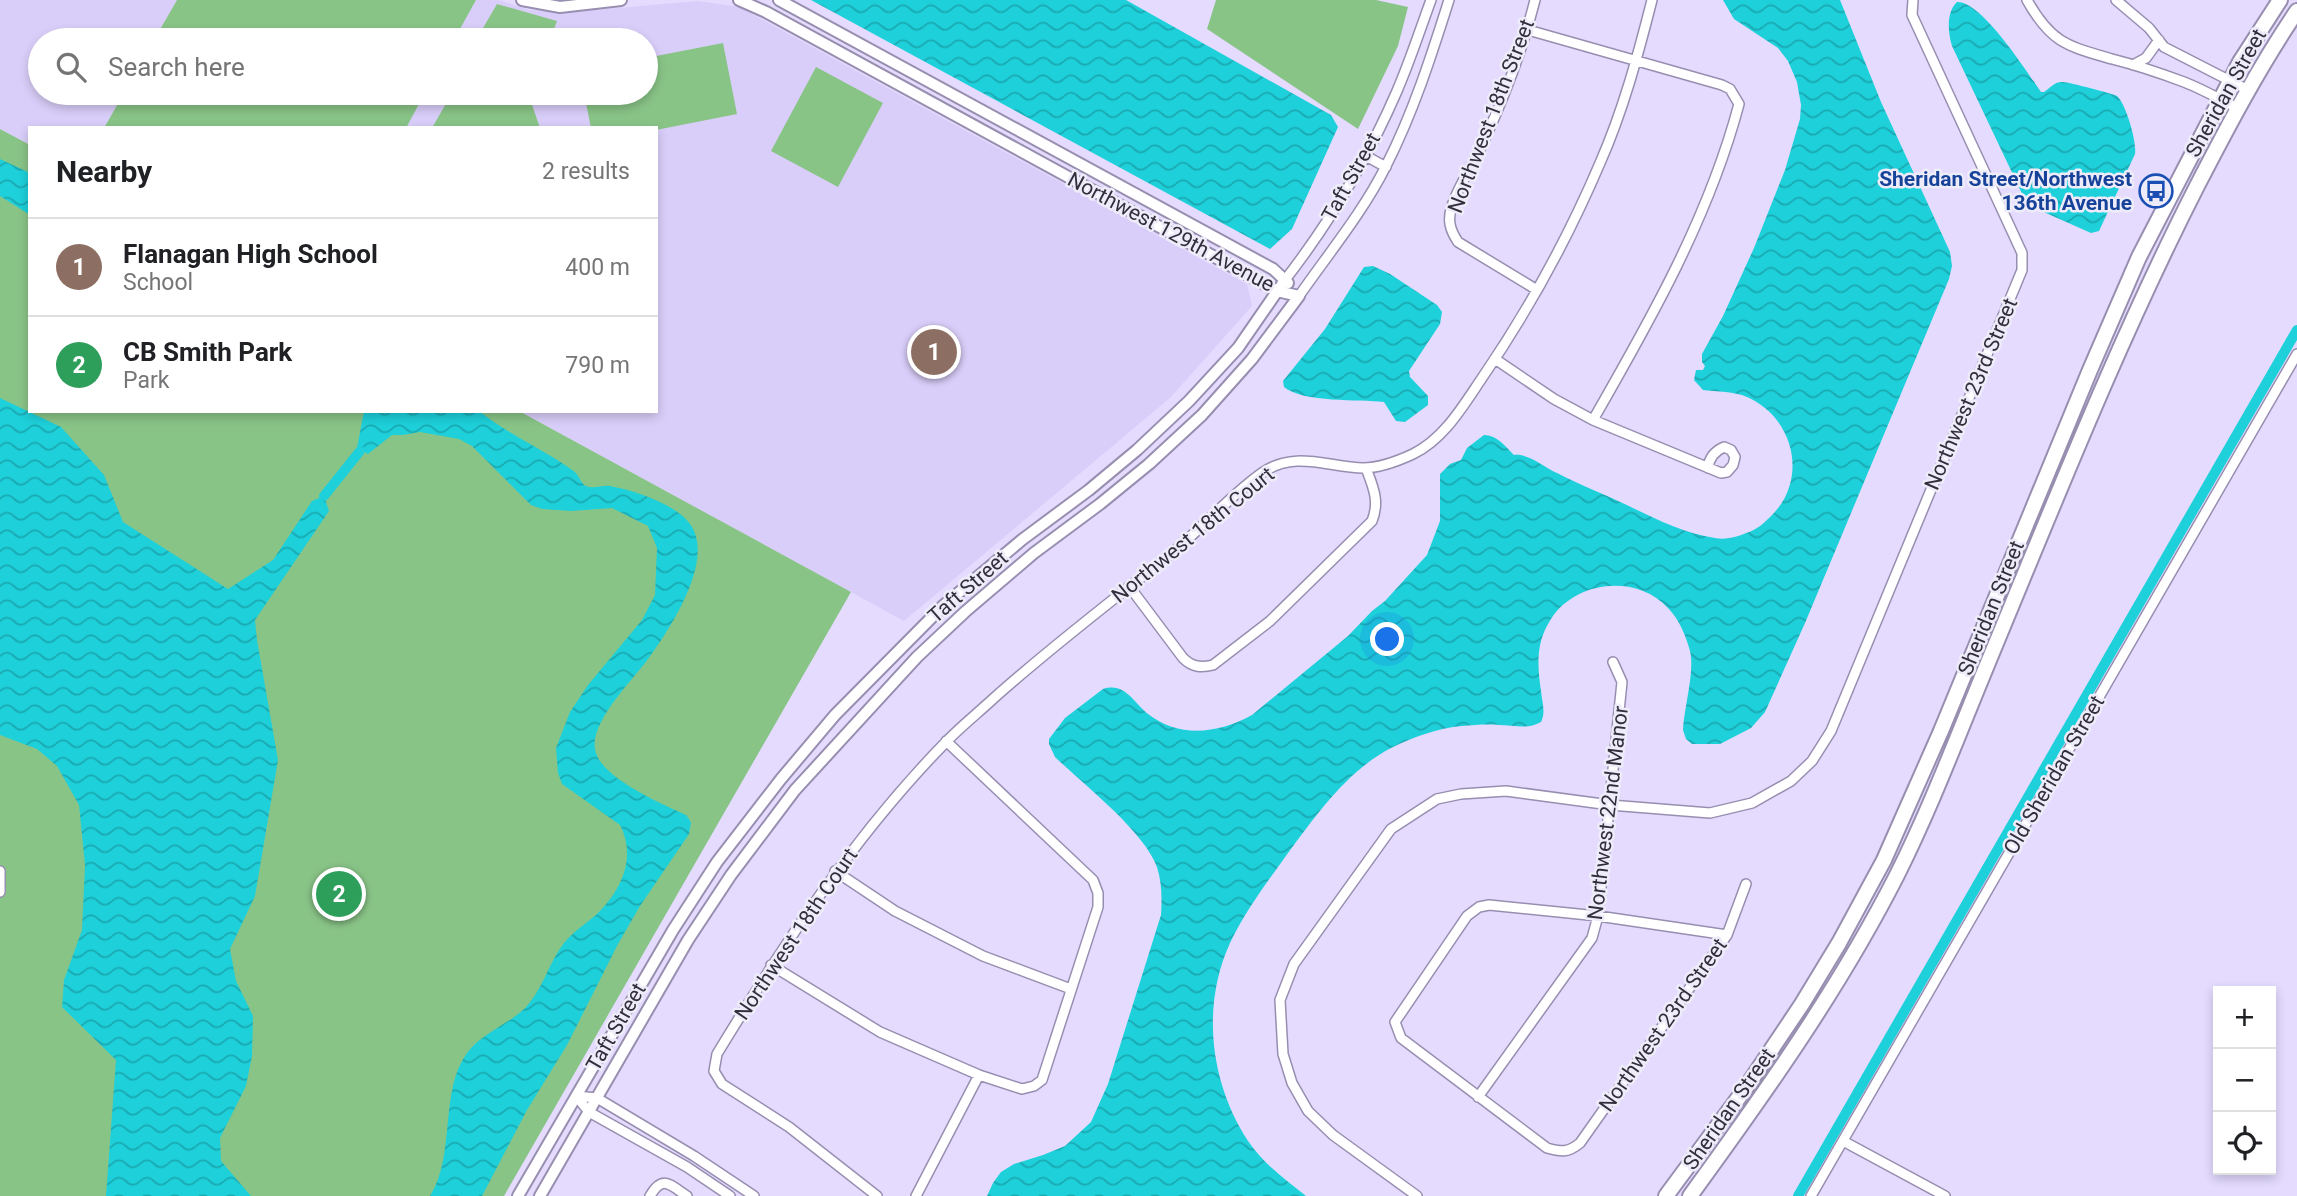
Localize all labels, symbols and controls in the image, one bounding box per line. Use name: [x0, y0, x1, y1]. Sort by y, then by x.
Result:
street label: Northwest 18th Street: [1443, 16, 1539, 216]
street label: Sheridan Street: [2181, 25, 2271, 161]
search box: [28, 28, 658, 105]
icon: search: [52, 48, 90, 86]
text: Search here: [108, 52, 245, 82]
street label: Taft Street: [1317, 128, 1385, 225]
text: Nearby: [56, 154, 152, 189]
text: 2 results: [542, 158, 630, 185]
street label: Northwest 129th Avenue: [1064, 167, 1278, 297]
place label: Sheridan Street/Northwest 136th Avenue: [1879, 167, 2132, 215]
bus stop icon: Sheridan Street/Northwest 136th Avenue: [2137, 172, 2175, 210]
text: Flanagan High School: [123, 239, 378, 269]
text: 1: [72, 254, 86, 281]
text: 400 m: [565, 254, 630, 281]
text: School: [123, 269, 193, 296]
street label: Northwest 23rd Street: [1920, 294, 2022, 493]
pin: 1: [911, 326, 957, 378]
text: CB Smith Park: [123, 337, 292, 367]
text: 2: [72, 352, 86, 379]
text: 790 m: [565, 352, 630, 379]
text: Park: [123, 367, 169, 394]
street label: Northwest 18th Court: [1107, 462, 1279, 608]
street label: Sheridan Street: [1953, 537, 2029, 679]
street label: Taft Street: [923, 546, 1013, 628]
your location: [1370, 622, 1404, 656]
street label: Old Sheridan Street: [1999, 691, 2109, 859]
street label: Northwest 22nd Manor: [1583, 705, 1633, 921]
street label: Northwest 18th Court: [730, 844, 862, 1024]
pin: 2: [316, 868, 362, 920]
street label: Northwest 23rd Street: [1594, 934, 1732, 1116]
street label: Taft Street: [581, 979, 651, 1075]
map controls: [2213, 986, 2276, 1175]
button: +: [2213, 986, 2276, 1049]
street label: Sheridan Street: [1678, 1043, 1780, 1174]
button: −: [2213, 1049, 2276, 1112]
button: locate: [2213, 1112, 2276, 1175]

